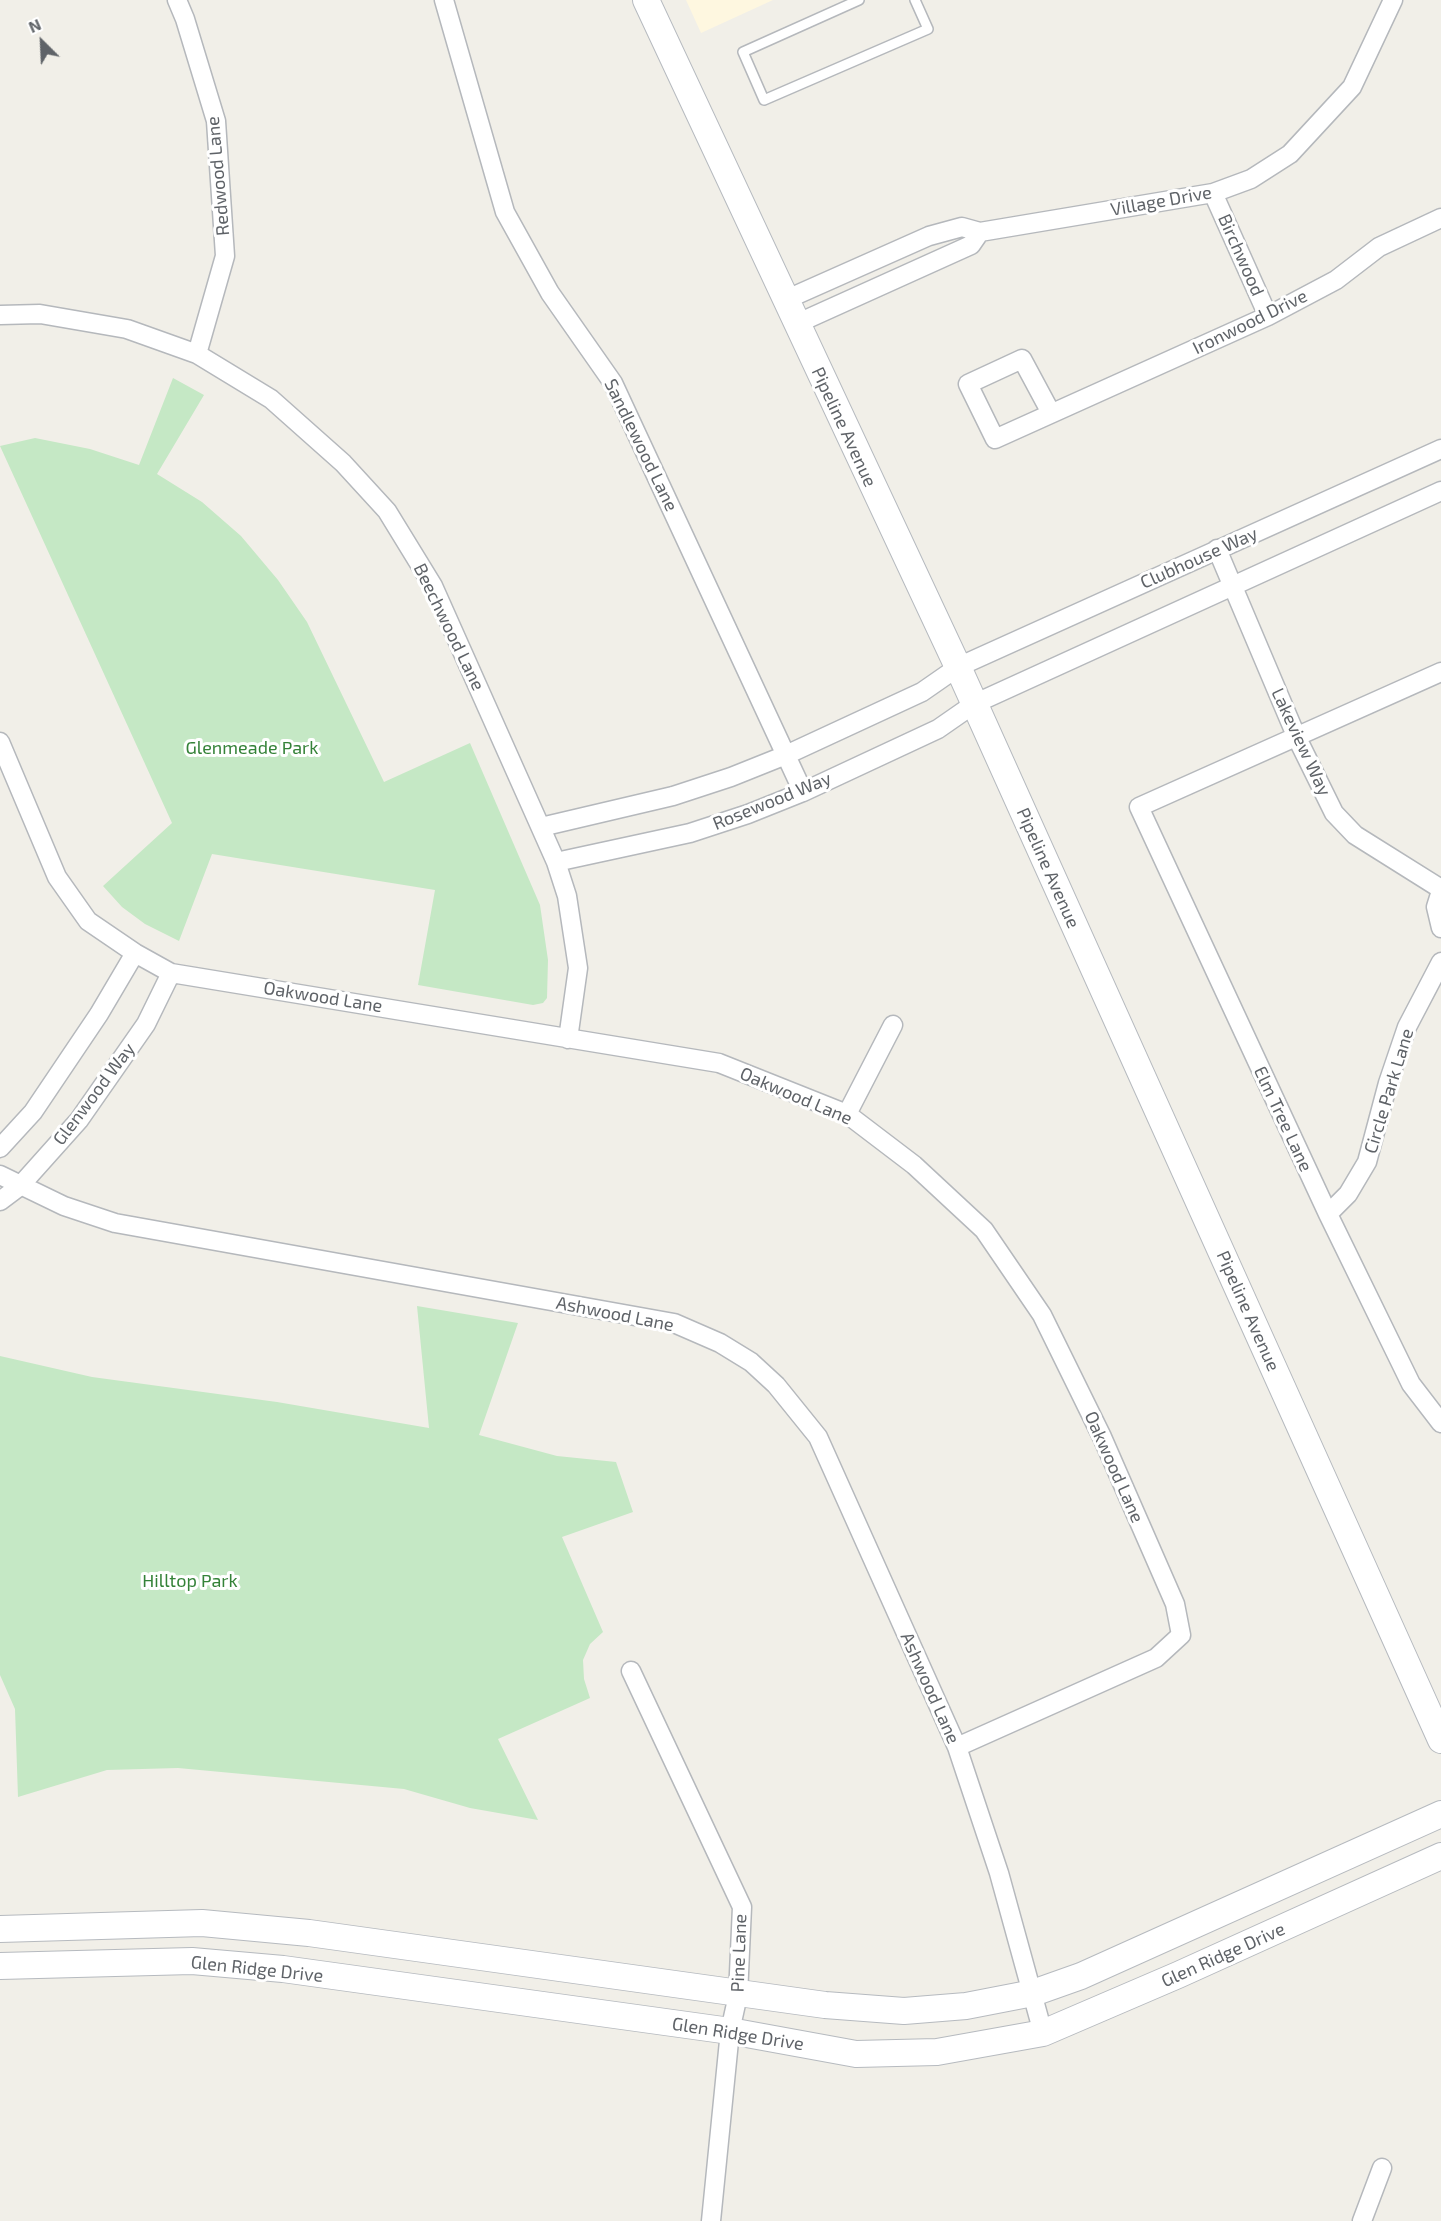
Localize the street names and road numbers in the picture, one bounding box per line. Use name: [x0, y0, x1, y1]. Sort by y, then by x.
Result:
street label: Redwood Lane: [202, 115, 234, 237]
street label: Village Drive: [1109, 181, 1213, 221]
street label: Birchwood: [1213, 211, 1269, 299]
street label: Ironwood Drive: [1189, 285, 1311, 359]
street label: Pipeline Avenue: [807, 364, 881, 490]
street label: Sandlewood Lane: [600, 375, 682, 515]
street label: Clubhouse Way: [1137, 522, 1261, 594]
street label: Beechwood Lane: [409, 560, 489, 694]
street label: Lakeview Way: [1267, 685, 1335, 799]
street label: Rosewood Way: [710, 767, 834, 835]
street label: Pipeline Avenue: [1012, 804, 1084, 932]
street label: Oakwood Lane: [262, 977, 384, 1017]
street label: Circle Park Lane: [1360, 1026, 1418, 1156]
street label: Glenwood Way: [48, 1039, 140, 1149]
street label: Oakwood Lane: [737, 1063, 855, 1129]
street label: Elm Tree Lane: [1249, 1063, 1317, 1175]
street label: Pipeline Avenue: [1212, 1247, 1284, 1375]
street label: Ashwood Lane: [554, 1292, 676, 1336]
street label: Oakwood Lane: [1080, 1408, 1148, 1526]
street label: Ashwood Lane: [896, 1629, 964, 1747]
street label: Pine Lane: [727, 1913, 751, 1993]
street label: Glen Ridge Drive: [1158, 1918, 1288, 1992]
street label: Glen Ridge Drive: [190, 1951, 324, 1987]
street label: Glen Ridge Drive: [671, 2013, 805, 2055]

